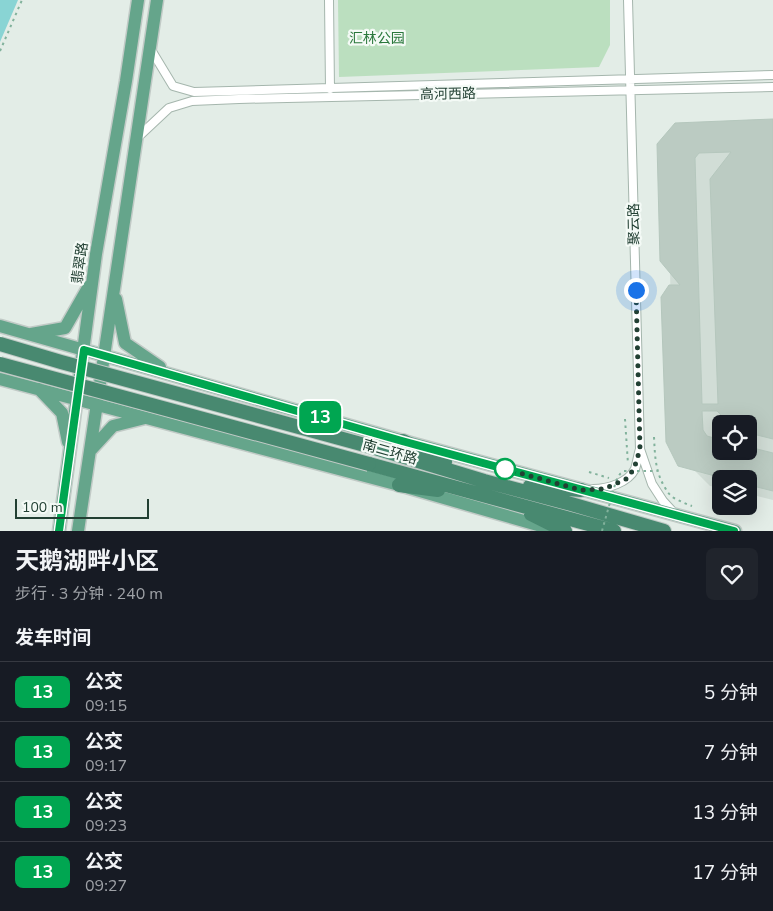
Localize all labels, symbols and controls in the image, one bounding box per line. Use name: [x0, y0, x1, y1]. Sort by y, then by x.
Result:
park label: 汇林公园: [349, 29, 405, 48]
street label: 高河西路: [420, 84, 476, 104]
street label: 聚云路: [624, 203, 644, 245]
street label: 翡翠路: [68, 241, 92, 285]
your location: [624, 278, 649, 303]
line badge: 13: [298, 401, 342, 433]
text: 13: [309, 405, 331, 429]
map controls: [712, 415, 757, 515]
button: locate: [712, 415, 757, 460]
street label: 南二环路: [360, 435, 420, 469]
unlabelled marker: [494, 458, 516, 480]
button: layers: [712, 470, 757, 515]
scale bar: [15, 496, 149, 519]
text: 100 m: [22, 498, 63, 517]
text: 天鹅湖畔小区: [15, 545, 159, 577]
button: heart: [706, 548, 758, 600]
text: 步行 · 3 分钟 · 240 m: [15, 583, 163, 605]
text: 发车时间: [15, 625, 91, 651]
text: 公交: [85, 669, 123, 695]
text: 13: [32, 680, 53, 704]
text: 5 分钟: [704, 680, 758, 706]
text: 09:15: [85, 695, 127, 717]
text: 公交: [85, 729, 123, 755]
text: 13: [32, 740, 53, 764]
text: 7 分钟: [704, 740, 758, 766]
text: 09:17: [85, 755, 127, 777]
text: 公交: [85, 789, 123, 815]
text: 13: [32, 800, 53, 824]
text: 13 分钟: [692, 800, 758, 826]
text: 09:23: [85, 815, 127, 837]
text: 公交: [85, 849, 123, 875]
text: 13: [32, 860, 53, 884]
text: 17 分钟: [692, 860, 758, 886]
text: 09:27: [85, 875, 127, 897]

